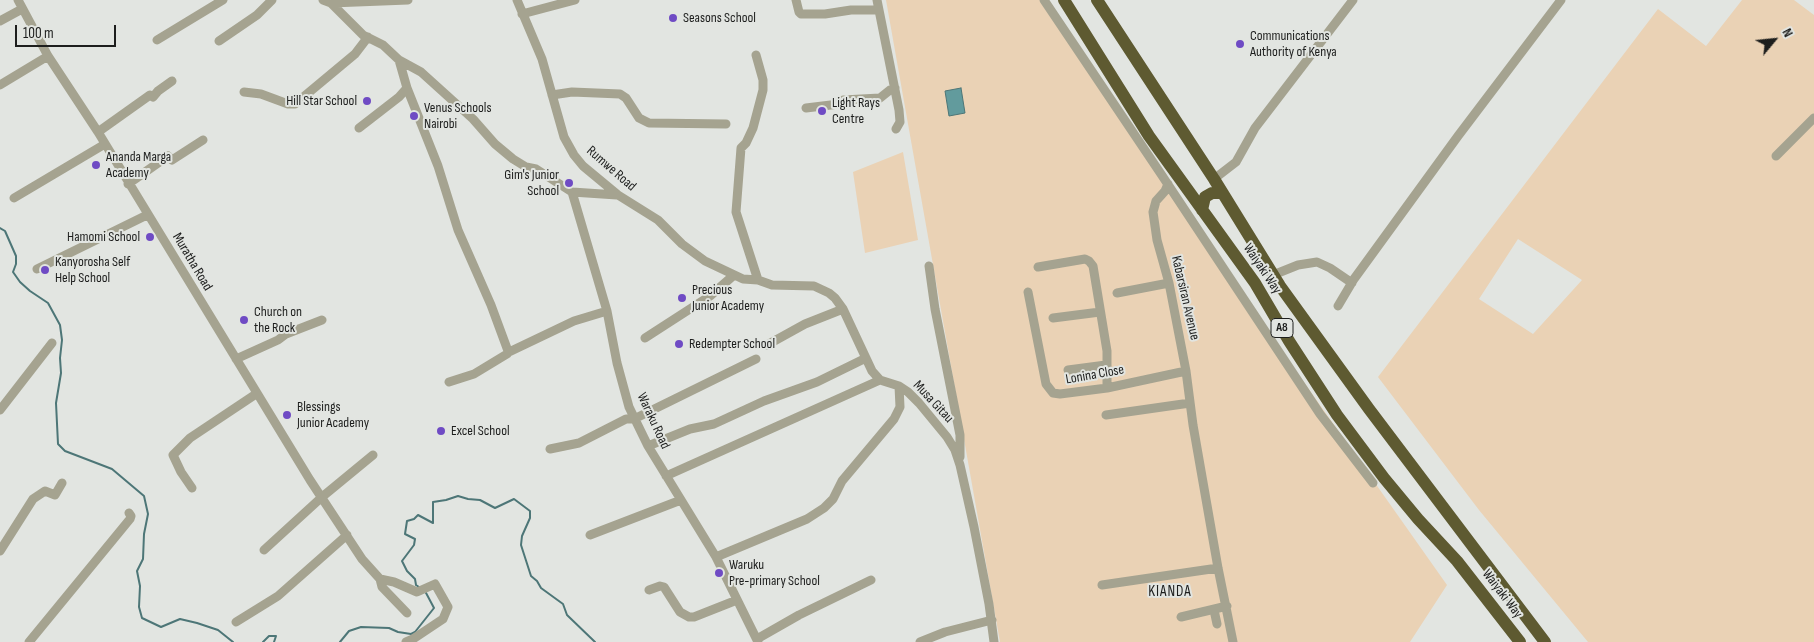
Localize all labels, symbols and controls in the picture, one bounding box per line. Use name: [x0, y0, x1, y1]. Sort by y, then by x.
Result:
place label: Seasons School: [683, 10, 756, 26]
marker: Seasons School: [667, 12, 679, 24]
scale bar: [18, 15, 119, 47]
north arrow: [1749, 15, 1799, 65]
text: 100 m: [23, 24, 54, 43]
text: N: [1778, 25, 1797, 40]
place label: Communications Authority of Kenya: [1250, 28, 1337, 60]
marker: Communications Authority of Kenya: [1234, 38, 1246, 50]
place label: Hill Star School: [286, 93, 357, 109]
marker: Hill Star School: [361, 95, 373, 107]
place label: Light Rays Centre: [832, 95, 880, 128]
place label: Venus Schools Nairobi: [424, 100, 491, 132]
marker: Light Rays Centre: [816, 105, 828, 117]
marker: Venus Schools Nairobi: [408, 110, 420, 122]
street label: Rumwe Road: [583, 143, 639, 195]
place label: Ananda Marga Academy: [106, 149, 171, 182]
marker: Ananda Marga Academy: [90, 159, 102, 171]
place label: Gim's Junior School: [504, 167, 559, 200]
marker: Gim's Junior School: [563, 177, 575, 189]
place label: Hamomi School: [67, 229, 140, 245]
street label: Muratha Road: [168, 230, 216, 294]
marker: Hamomi School: [144, 231, 156, 243]
street label: Waiyaki Way: [1239, 241, 1285, 297]
place label: Kanyorosha Self Help School: [55, 254, 130, 286]
street label: Kabarsiran Avenue: [1167, 254, 1203, 342]
marker: Kanyorosha Self Help School: [39, 264, 51, 276]
place label: Precious Junior Academy: [692, 282, 764, 314]
marker: Precious Junior Academy: [676, 292, 688, 304]
place label: Church on the Rock: [254, 304, 302, 336]
marker: Church on the Rock: [238, 314, 250, 326]
road number: A8: [1271, 318, 1293, 338]
place label: Redempter School: [689, 336, 775, 352]
marker: Redempter School: [673, 338, 685, 350]
street label: Lonina Close: [1065, 362, 1125, 388]
street label: Musa Gitau: [909, 377, 957, 427]
street label: Waraku Road: [633, 390, 673, 452]
place label: Blessings Junior Academy: [297, 399, 369, 432]
marker: Blessings Junior Academy: [281, 409, 293, 421]
place label: Excel School: [451, 423, 510, 439]
marker: Excel School: [435, 425, 447, 437]
place label: Waruku Pre-primary School: [729, 557, 820, 590]
street label: Waiyaki Way: [1478, 566, 1526, 622]
marker: Waruku Pre-primary School: [713, 567, 725, 579]
district label: KIANDA: [1148, 583, 1192, 601]

